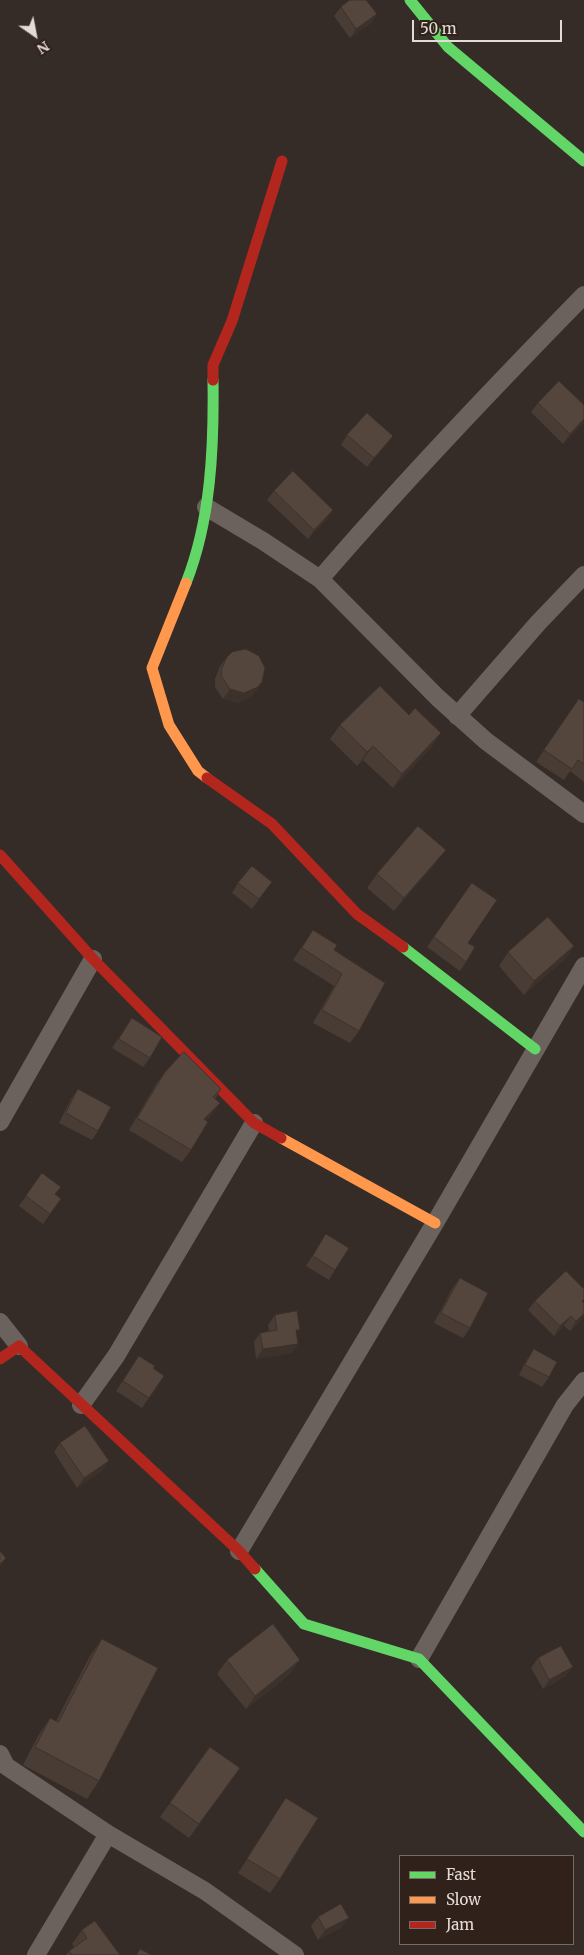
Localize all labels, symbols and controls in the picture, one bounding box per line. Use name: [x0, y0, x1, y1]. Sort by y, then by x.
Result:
north arrow: [10, 10, 60, 60]
scale bar: [414, 10, 564, 42]
text: 50 m: [420, 19, 457, 38]
text: N: [34, 37, 53, 58]
legend: [399, 1855, 574, 1945]
text: Fast: [446, 1865, 476, 1884]
text: Slow: [446, 1890, 481, 1909]
text: Jam: [446, 1915, 474, 1934]

